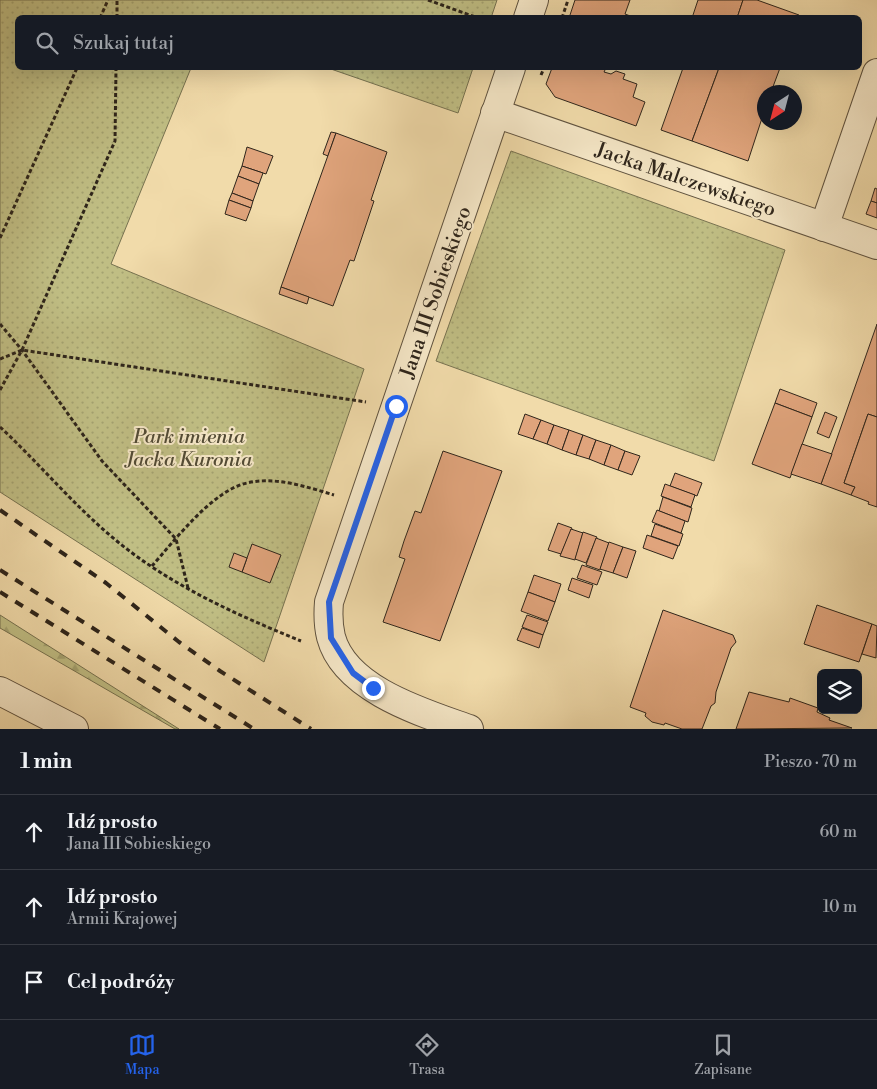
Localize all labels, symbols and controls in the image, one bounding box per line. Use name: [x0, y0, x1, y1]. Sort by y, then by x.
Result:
search box: [15, 15, 862, 70]
icon: search: [33, 29, 61, 57]
text: Szukaj tutaj: [73, 31, 174, 55]
north arrow: [757, 85, 802, 130]
street label: Jacka Malczewskiego: [591, 137, 779, 223]
street label: Jana III Sobieskiego: [395, 203, 478, 383]
route start: [385, 395, 408, 418]
park label: Park imienia Jacka Kuronia: [124, 425, 253, 473]
map controls: [817, 669, 862, 714]
button: layers: [817, 669, 862, 714]
route end: [362, 677, 385, 700]
text: 1 min: [20, 749, 72, 775]
text: Pieszo · 70 m: [764, 752, 857, 772]
text: Idź prosto: [67, 810, 158, 834]
icon: ahead: [20, 818, 48, 846]
text: 60 m: [819, 822, 857, 842]
text: Jana III Sobieskiego: [67, 834, 211, 854]
text: Idź prosto: [67, 885, 158, 909]
icon: ahead: [20, 893, 48, 921]
text: 10 m: [823, 897, 857, 917]
text: Armii Krajowej: [67, 909, 178, 929]
icon: arrive: [20, 968, 48, 996]
text: Cel podróży: [67, 970, 174, 994]
tab: Mapa: [125, 1031, 160, 1079]
tab: Trasa: [409, 1031, 445, 1079]
tab: Zapisane: [695, 1031, 752, 1079]

